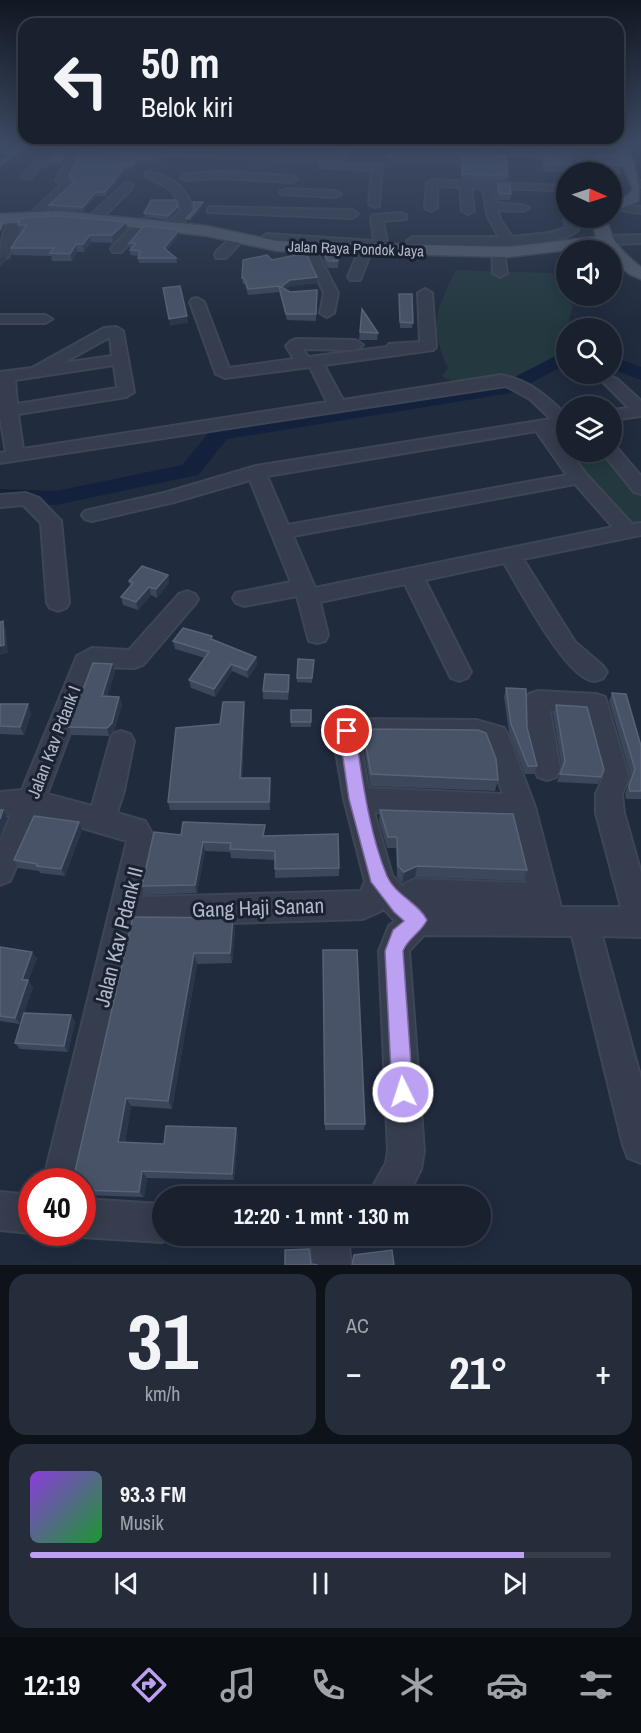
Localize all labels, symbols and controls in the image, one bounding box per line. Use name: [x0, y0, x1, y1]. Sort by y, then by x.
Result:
text: 50 m: [141, 35, 220, 91]
icon: left: [42, 42, 120, 120]
text: Belok kiri: [141, 89, 233, 125]
north arrow: [556, 162, 622, 228]
map controls: [556, 162, 622, 462]
street label: Jalan Raya Pondok Jaya: [288, 236, 425, 261]
button: sound: [556, 240, 622, 306]
button: search: [556, 318, 622, 384]
button: layers: [556, 396, 622, 462]
street label: Jalan Kav Pdank I: [21, 682, 87, 802]
pin: [321, 705, 372, 756]
icon: arrive: [330, 714, 363, 747]
street label: Jalan Kav Pdank II: [87, 864, 150, 1010]
street label: Gang Haji Sanan: [191, 891, 325, 924]
position arrow: [371, 1060, 435, 1124]
speed limit sign: 40: [18, 1168, 96, 1246]
text: 12:20 · 1 mnt · 130 m: [234, 1201, 409, 1231]
text: 31: [127, 1288, 198, 1393]
text: AC: [346, 1312, 369, 1339]
text: 21°: [449, 1342, 508, 1403]
text: −: [346, 1350, 362, 1394]
text: +: [595, 1350, 611, 1394]
text: km/h: [145, 1380, 180, 1407]
text: 93.3 FM: [120, 1479, 186, 1509]
text: Musik: [120, 1509, 164, 1536]
icon: previous: [110, 1567, 143, 1600]
icon: pause: [304, 1567, 337, 1600]
icon: next: [498, 1567, 531, 1600]
icon: directions: [128, 1664, 170, 1706]
icon: music: [217, 1664, 259, 1706]
icon: phone: [307, 1664, 349, 1706]
icon: climate: [396, 1664, 438, 1706]
icon: car: [486, 1664, 528, 1706]
icon: filters: [575, 1664, 617, 1706]
text: 12:19: [24, 1667, 80, 1703]

